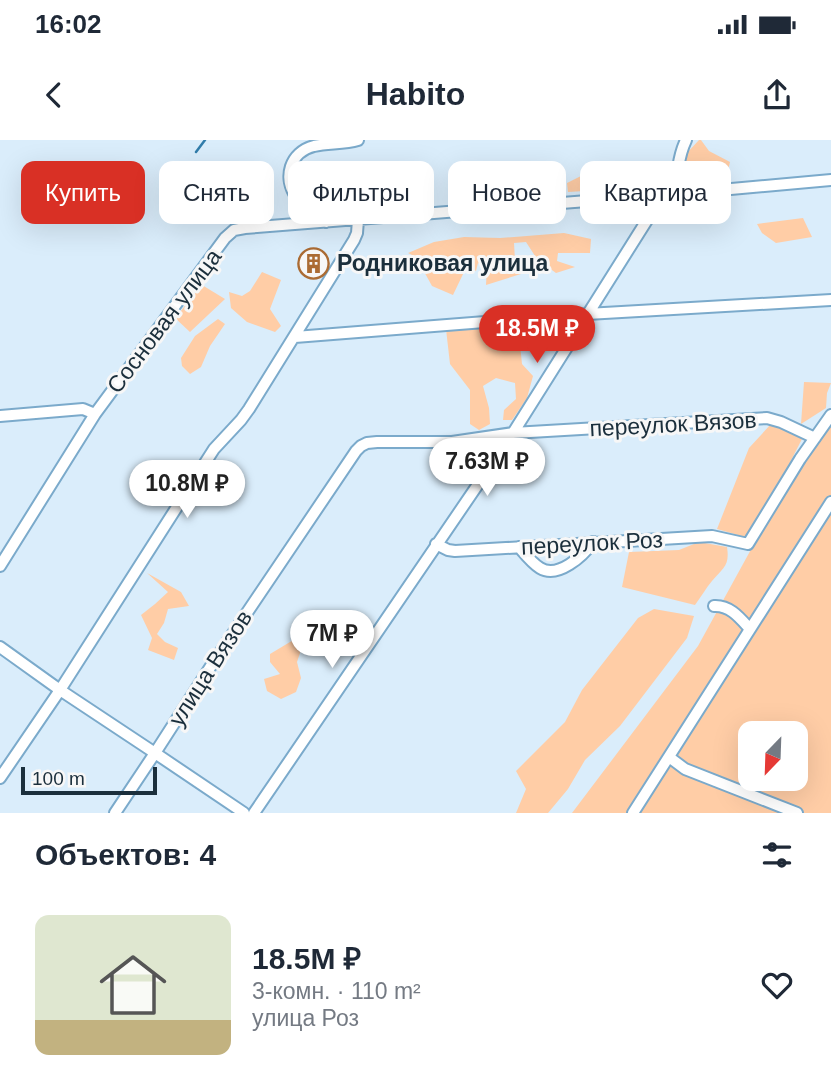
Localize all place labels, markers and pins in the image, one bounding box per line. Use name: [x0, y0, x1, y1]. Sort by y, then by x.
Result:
building icon: Родниковая улица: [297, 246, 331, 280]
place label: Родниковая улица: [337, 250, 548, 276]
pin: 18.5M ₽: [472, 306, 602, 365]
pin: 7.63M ₽: [422, 438, 552, 498]
pin: 10.8M ₽: [122, 460, 252, 520]
pin: 7M ₽: [291, 610, 373, 670]

